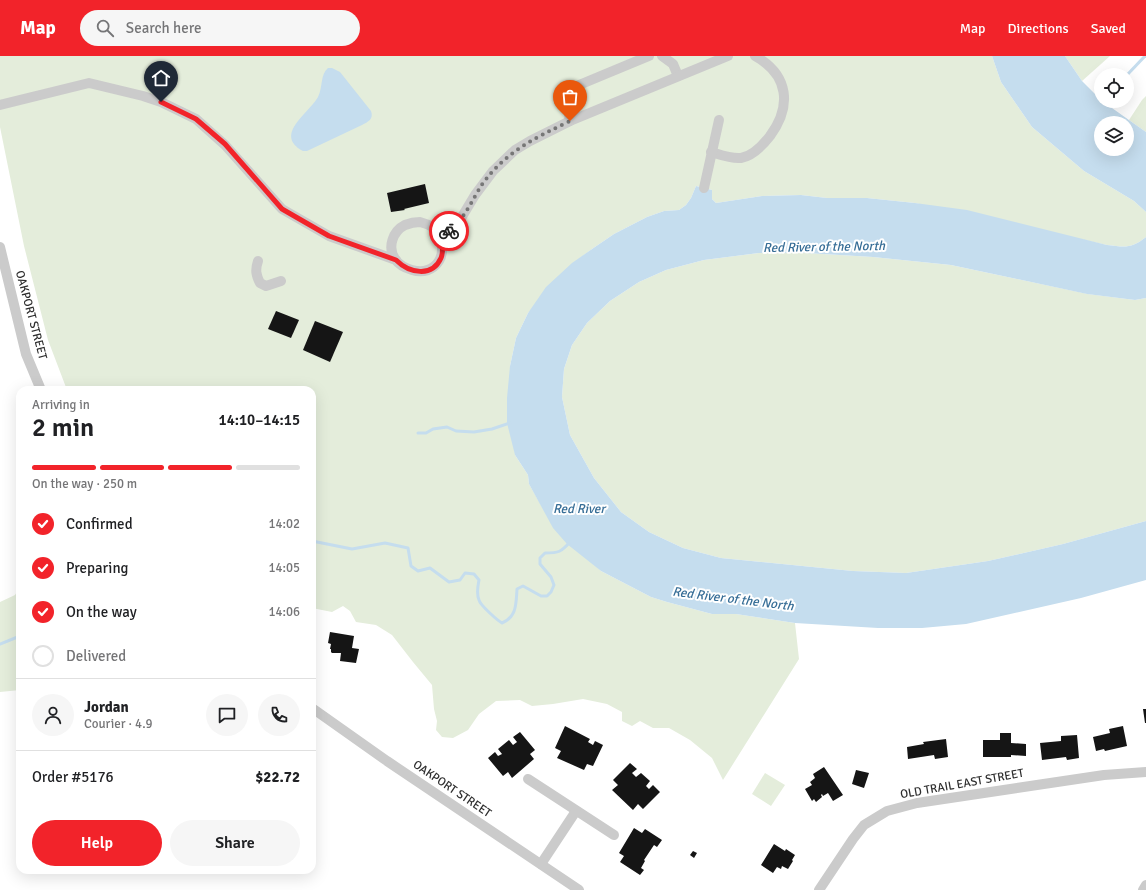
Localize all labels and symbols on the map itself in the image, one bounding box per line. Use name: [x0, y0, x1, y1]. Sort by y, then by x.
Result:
pin: [144, 61, 178, 102]
pin: [553, 80, 587, 121]
courier: [429, 211, 469, 251]
water label: Red River of the North: [763, 238, 886, 256]
street label: OAKPORT STREET: [12, 269, 50, 361]
water label: Red River: [553, 501, 607, 517]
water label: Red River of the North: [671, 584, 796, 614]
street label: OAKPORT STREET: [410, 757, 494, 821]
street label: OLD TRAIL EAST STREET: [899, 766, 1025, 802]

